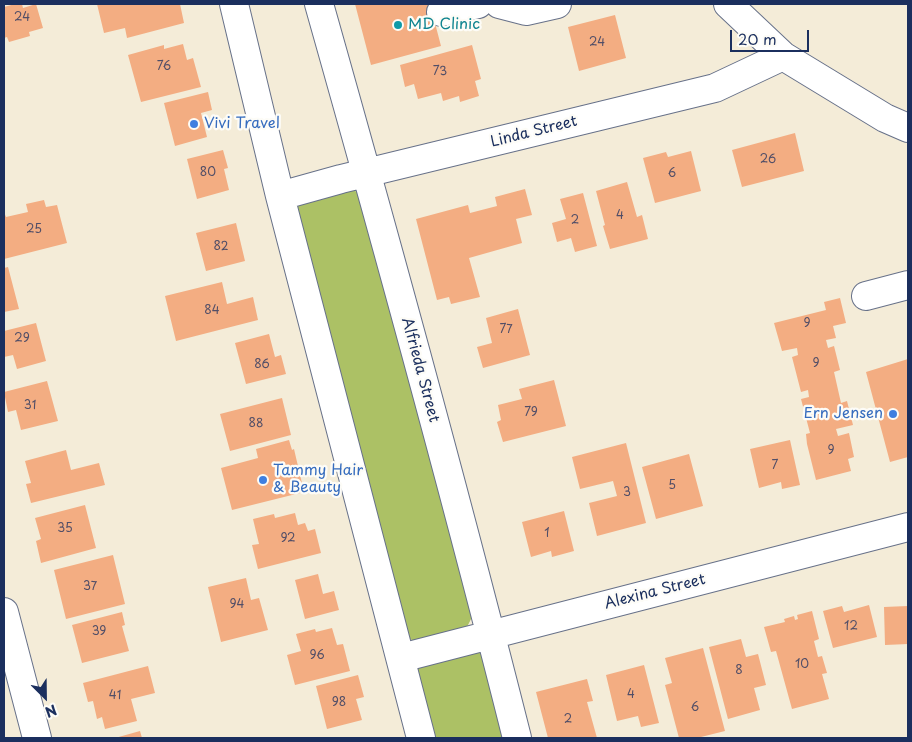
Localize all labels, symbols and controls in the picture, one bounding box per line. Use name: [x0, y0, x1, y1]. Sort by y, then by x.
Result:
house number: 24: [14, 11, 30, 25]
place label: MD Clinic: [408, 16, 480, 34]
marker: MD Clinic: [392, 19, 404, 31]
scale bar: [732, 20, 811, 52]
text: 20 m: [738, 27, 777, 50]
house number: 24: [589, 36, 605, 50]
house number: 76: [157, 60, 171, 74]
house number: 73: [433, 65, 447, 79]
street label: Linda Street: [489, 113, 579, 151]
place label: Vivi Travel: [204, 115, 280, 133]
marker: Vivi Travel: [188, 118, 200, 130]
house number: 26: [760, 153, 776, 167]
house number: 80: [200, 166, 216, 180]
house number: 6: [668, 167, 676, 181]
house number: 4: [616, 209, 624, 223]
house number: 2: [571, 214, 579, 228]
house number: 25: [26, 223, 42, 237]
house number: 82: [214, 240, 228, 254]
house number: 84: [204, 304, 220, 318]
street label: Alfrieda Street: [397, 315, 443, 425]
house number: 9: [803, 317, 811, 331]
house number: 77: [499, 323, 513, 337]
house number: 29: [14, 332, 30, 346]
house number: 9: [812, 357, 820, 371]
house number: 86: [254, 358, 270, 372]
house number: 31: [24, 399, 36, 413]
place label: Ern Jensen: [803, 405, 883, 423]
house number: 79: [524, 406, 538, 420]
marker: Ern Jensen: [887, 408, 899, 420]
house number: 88: [249, 417, 263, 431]
house number: 9: [827, 444, 835, 458]
house number: 7: [772, 459, 778, 473]
place label: Tammy Hair & Beauty: [273, 462, 363, 497]
marker: Tammy Hair & Beauty: [257, 474, 269, 486]
house number: 5: [668, 479, 676, 493]
house number: 3: [623, 486, 631, 500]
house number: 35: [57, 522, 73, 536]
house number: 1: [544, 527, 550, 541]
house number: 92: [280, 532, 296, 546]
street label: Alexina Street: [603, 571, 707, 613]
house number: 37: [83, 580, 97, 594]
house number: 94: [230, 598, 244, 612]
house number: 12: [844, 620, 858, 634]
house number: 39: [92, 625, 106, 639]
house number: 96: [309, 649, 325, 663]
house number: 10: [795, 658, 809, 672]
house number: 8: [735, 664, 743, 678]
north arrow: [20, 672, 70, 722]
house number: 4: [627, 688, 635, 702]
house number: 41: [109, 689, 121, 703]
house number: 98: [332, 696, 346, 710]
text: N: [42, 699, 60, 723]
house number: 6: [691, 701, 699, 715]
house number: 2: [564, 713, 572, 727]

